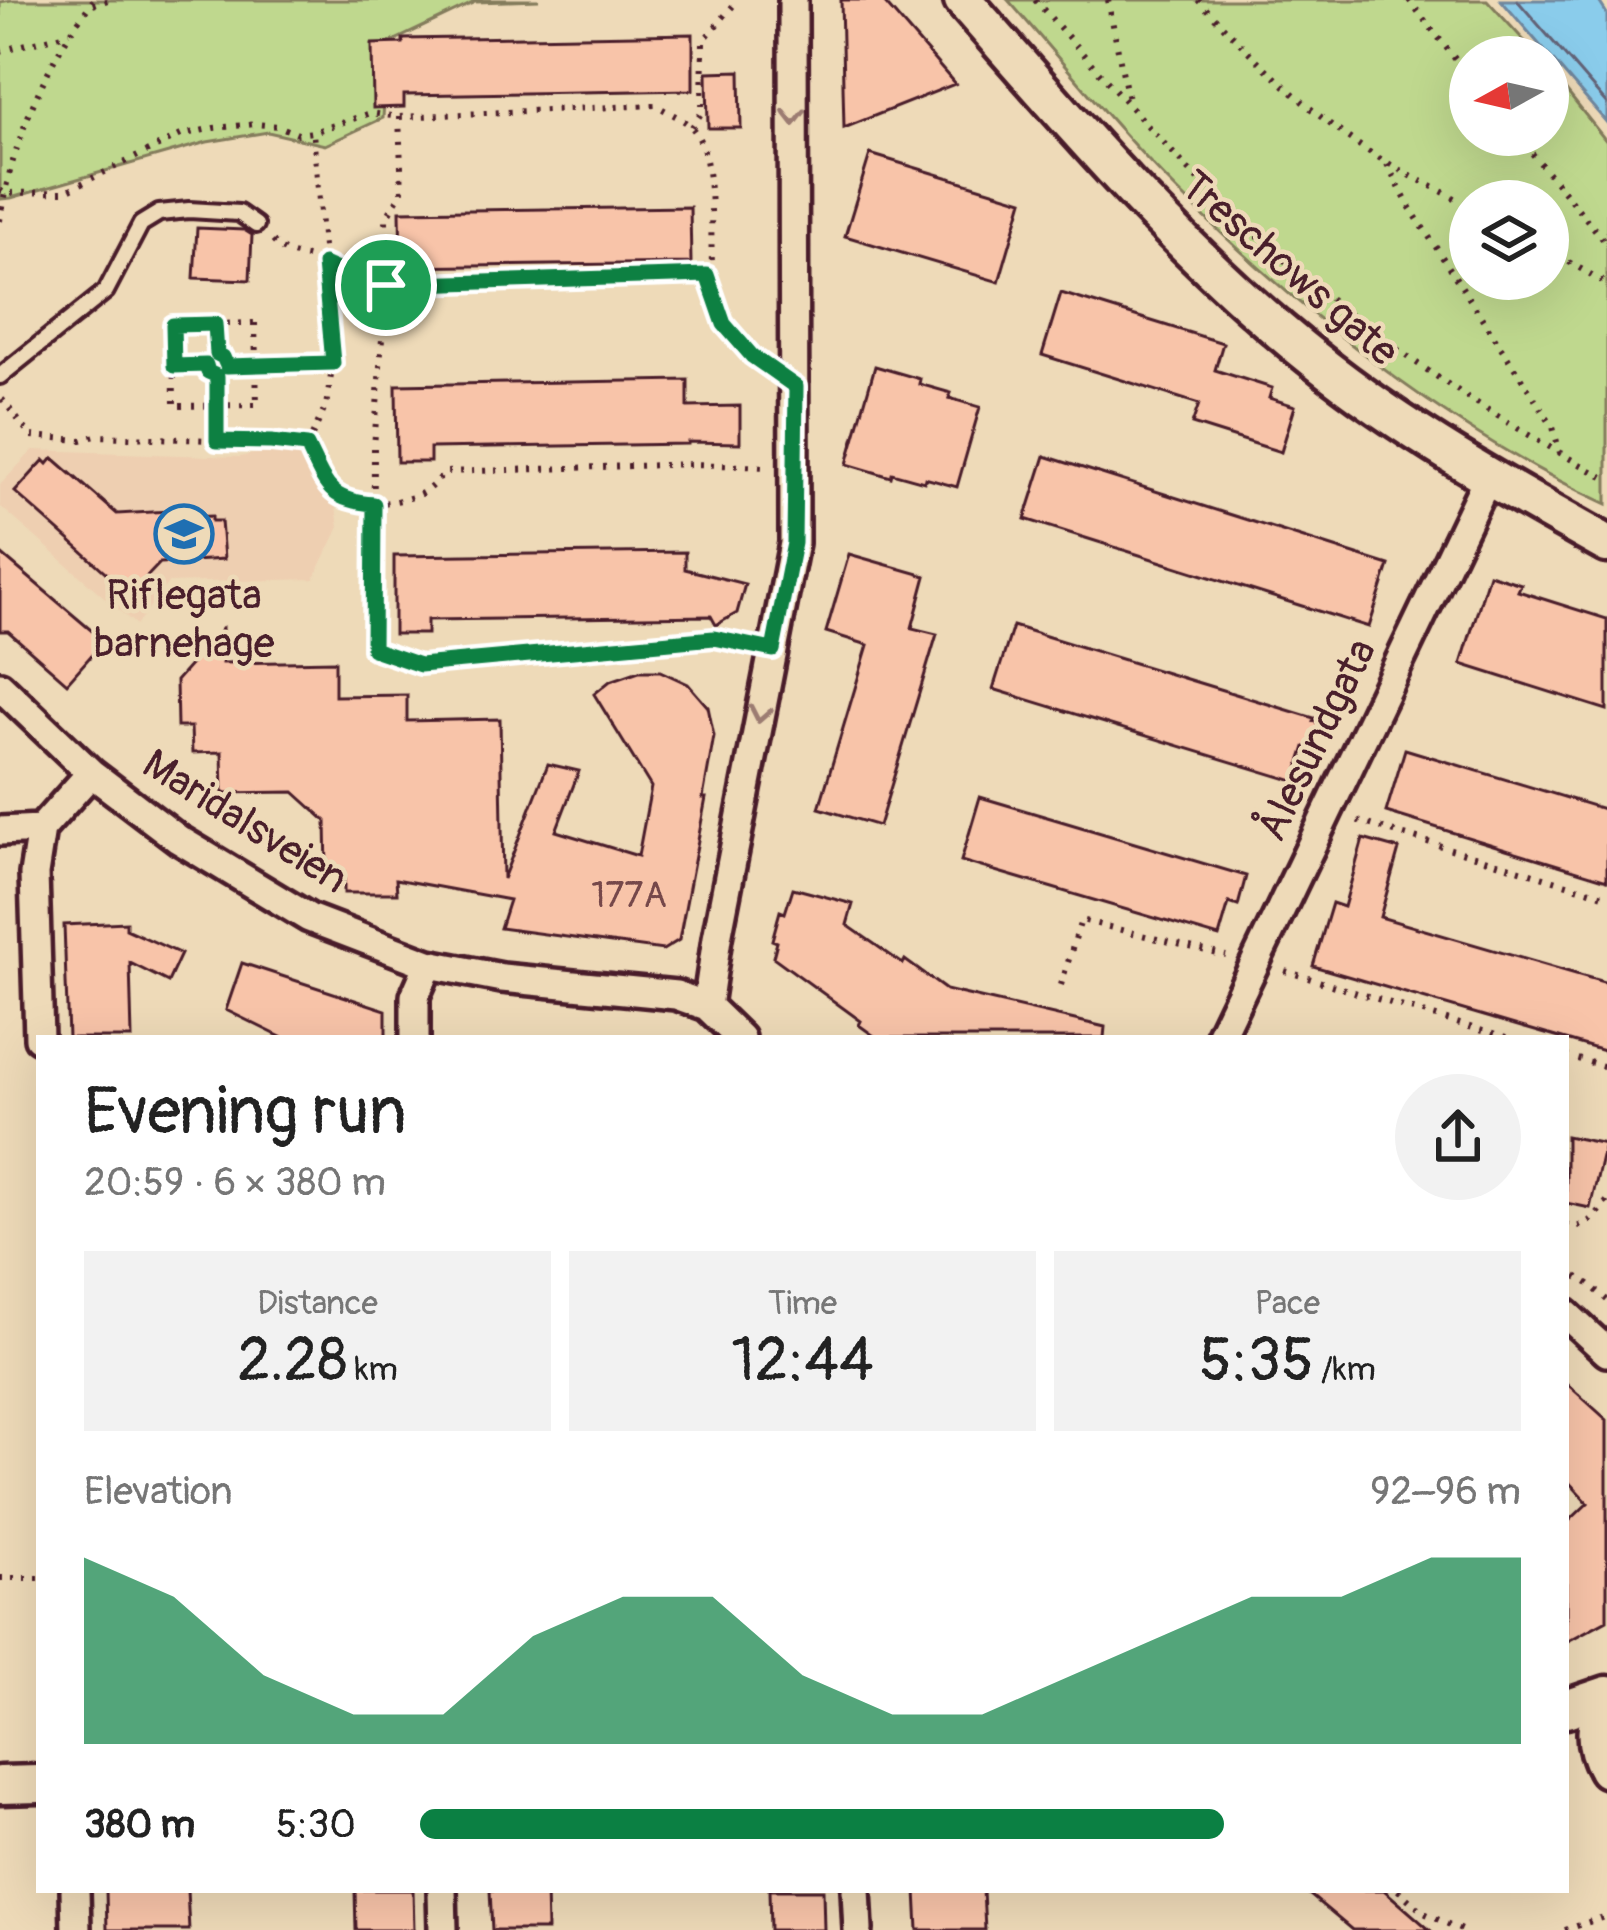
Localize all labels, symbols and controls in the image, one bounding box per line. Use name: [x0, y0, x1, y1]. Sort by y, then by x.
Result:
north arrow: [1449, 36, 1569, 156]
map controls: [1449, 36, 1569, 300]
one-way arrow: [781, 109, 807, 127]
street label: Treschows gate: [1169, 160, 1409, 378]
button: layers: [1449, 180, 1569, 300]
pin: [335, 234, 437, 336]
icon: arrive: [353, 252, 419, 318]
school or university icon: Riflegata barnehage: [153, 503, 215, 565]
place label: Riflegata barnehage: [94, 570, 275, 670]
street label: Ålesundgata: [1245, 630, 1388, 849]
one-way arrow: [748, 703, 774, 723]
street label: Maridalsveien: [133, 739, 357, 905]
house number: 177A: [591, 873, 667, 918]
text: Evening run: [84, 1071, 407, 1154]
button: share: [1395, 1074, 1521, 1200]
text: 20:59 · 6 × 380 m: [84, 1158, 386, 1207]
text: Distance: [257, 1283, 378, 1324]
text: Time: [768, 1283, 837, 1324]
text: Pace: [1255, 1283, 1320, 1324]
text: 2.28: [237, 1324, 348, 1399]
text: 12:44: [731, 1324, 874, 1399]
text: 5:35: [1199, 1324, 1314, 1399]
text: km: [348, 1349, 398, 1390]
text: /km: [1314, 1349, 1376, 1390]
text: Elevation: [84, 1467, 233, 1516]
text: 92–96 m: [1370, 1467, 1521, 1516]
text: 380 m: [84, 1800, 195, 1849]
text: 5:30: [276, 1800, 356, 1849]

